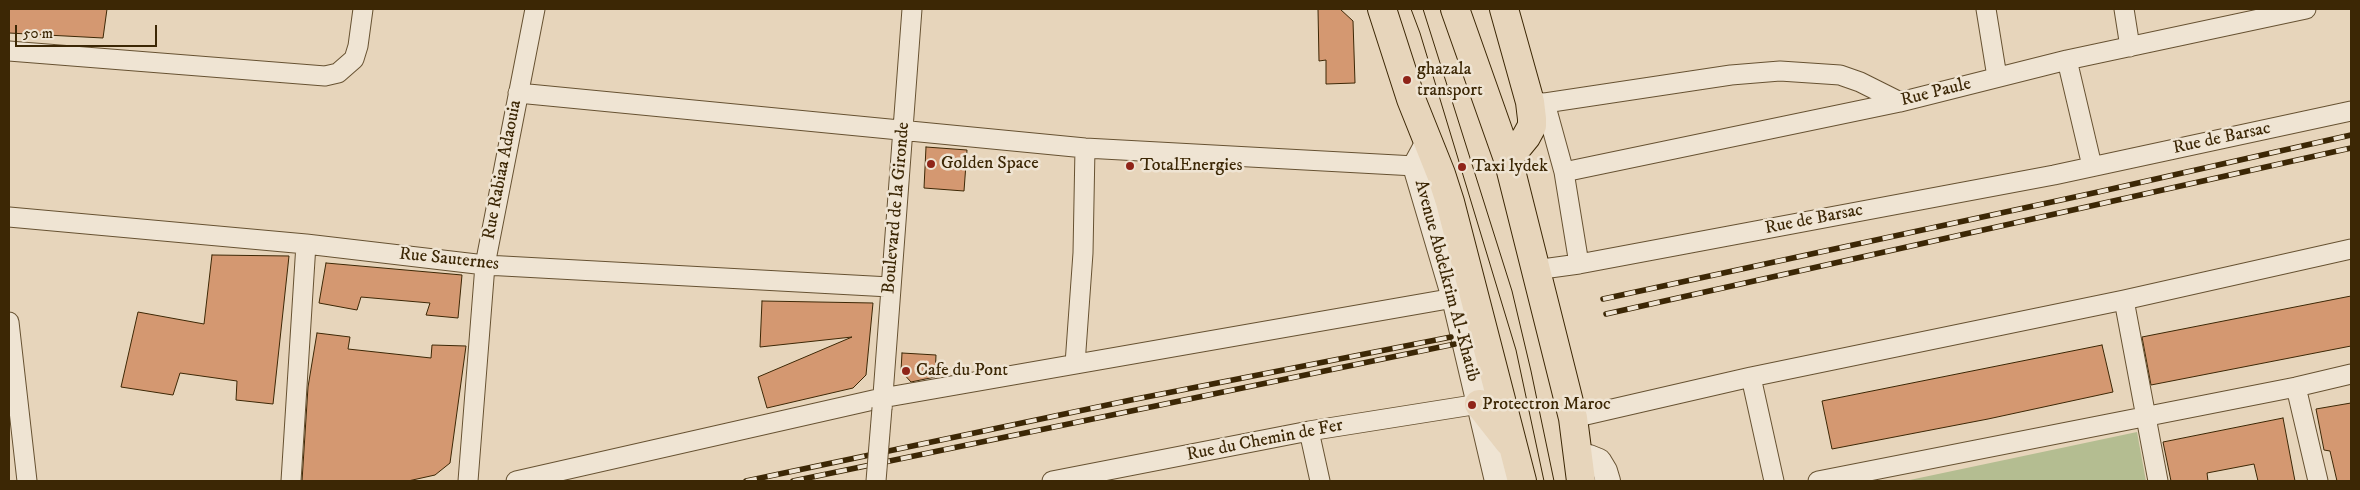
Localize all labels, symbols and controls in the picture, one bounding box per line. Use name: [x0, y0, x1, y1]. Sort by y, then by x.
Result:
scale bar: [18, 15, 160, 47]
text: 50 m: [23, 24, 53, 43]
place label: ghazala transport: [1417, 59, 1483, 102]
marker: ghazala transport: [1401, 74, 1413, 86]
street label: Rue Paule: [1899, 74, 1973, 112]
street label: Rue Rabiaa Adaouia: [479, 98, 527, 242]
street label: Rue de Barsac: [2171, 118, 2273, 160]
street label: Boulevard de la Gironde: [879, 121, 915, 295]
place label: Golden Space: [941, 153, 1039, 175]
place label: TotalEnergies: [1140, 155, 1242, 177]
place label: Taxi lydek: [1472, 156, 1548, 178]
marker: Golden Space: [925, 158, 937, 170]
marker: TotalEnergies: [1124, 160, 1136, 172]
marker: Taxi lydek: [1456, 161, 1468, 173]
street label: Avenue Abdelkrim Al-Khatib: [1409, 178, 1483, 384]
street label: Rue de Barsac: [1763, 200, 1865, 240]
street label: Rue Sauternes: [398, 244, 500, 276]
place label: Cafe du Pont: [916, 360, 1008, 382]
marker: Cafe du Pont: [900, 365, 912, 377]
place label: Protectron Maroc: [1482, 394, 1611, 416]
marker: Protectron Maroc: [1466, 399, 1478, 411]
street label: Rue du Chemin de Fer: [1185, 415, 1345, 467]

